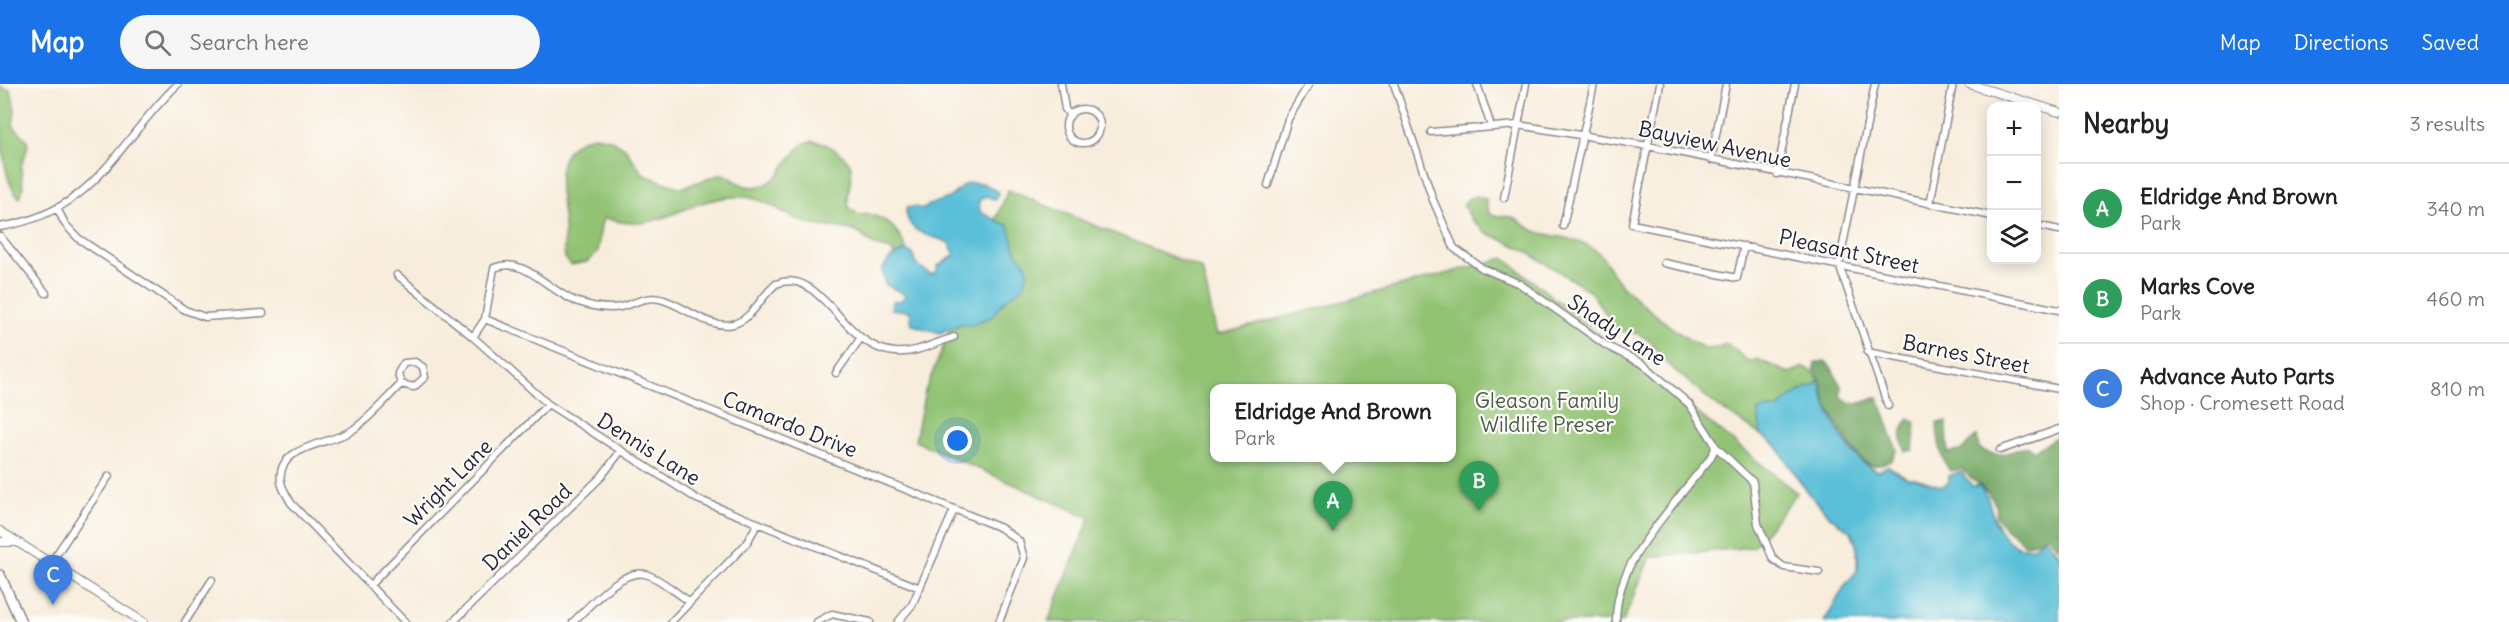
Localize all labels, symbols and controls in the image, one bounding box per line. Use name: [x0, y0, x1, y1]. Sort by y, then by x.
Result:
search box: [120, 15, 540, 69]
text: Map: [30, 24, 84, 60]
icon: search: [141, 26, 174, 59]
text: Search here: [189, 28, 309, 56]
text: Map: [2220, 29, 2261, 56]
text: Directions: [2294, 29, 2388, 56]
text: Saved: [2421, 29, 2479, 56]
map controls: [1987, 102, 2041, 264]
button: +: [1987, 102, 2041, 156]
text: Nearby: [2083, 107, 2169, 140]
text: 3 results: [2409, 111, 2485, 136]
street label: Bayview Avenue: [1636, 115, 1794, 173]
button: −: [1987, 156, 2041, 210]
text: Eldridge And Brown: [2140, 182, 2338, 210]
text: A: [2096, 196, 2109, 221]
text: 340 m: [2427, 196, 2485, 221]
button: layers: [1987, 210, 2041, 264]
text: Park: [2140, 210, 2181, 235]
street label: Pleasant Street: [1777, 223, 1921, 279]
text: Marks Cove: [2140, 272, 2255, 300]
text: B: [2096, 286, 2109, 311]
text: 460 m: [2426, 286, 2485, 311]
street label: Shady Lane: [1563, 288, 1671, 372]
text: Park: [2140, 300, 2181, 325]
street label: Barnes Street: [1900, 328, 2032, 380]
text: Advance Auto Parts: [2140, 362, 2334, 390]
text: C: [2096, 376, 2109, 401]
text: 810 m: [2430, 376, 2485, 401]
popup: [1210, 384, 1456, 462]
street label: Camardo Drive: [719, 385, 861, 463]
park label: Gleason Family Wildlife Preser: [1475, 387, 1619, 438]
text: Shop · Cromesett Road: [2140, 390, 2345, 415]
text: Eldridge And Brown: [1234, 397, 1432, 425]
street label: Dennis Lane: [592, 407, 706, 491]
text: Park: [1234, 425, 1276, 450]
your location: [943, 426, 972, 455]
street label: Wright Lane: [398, 433, 498, 533]
pin: B: [1460, 462, 1498, 511]
street label: Daniel Road: [477, 478, 577, 576]
pin: A: [1314, 482, 1352, 531]
pin: C: [34, 556, 72, 605]

